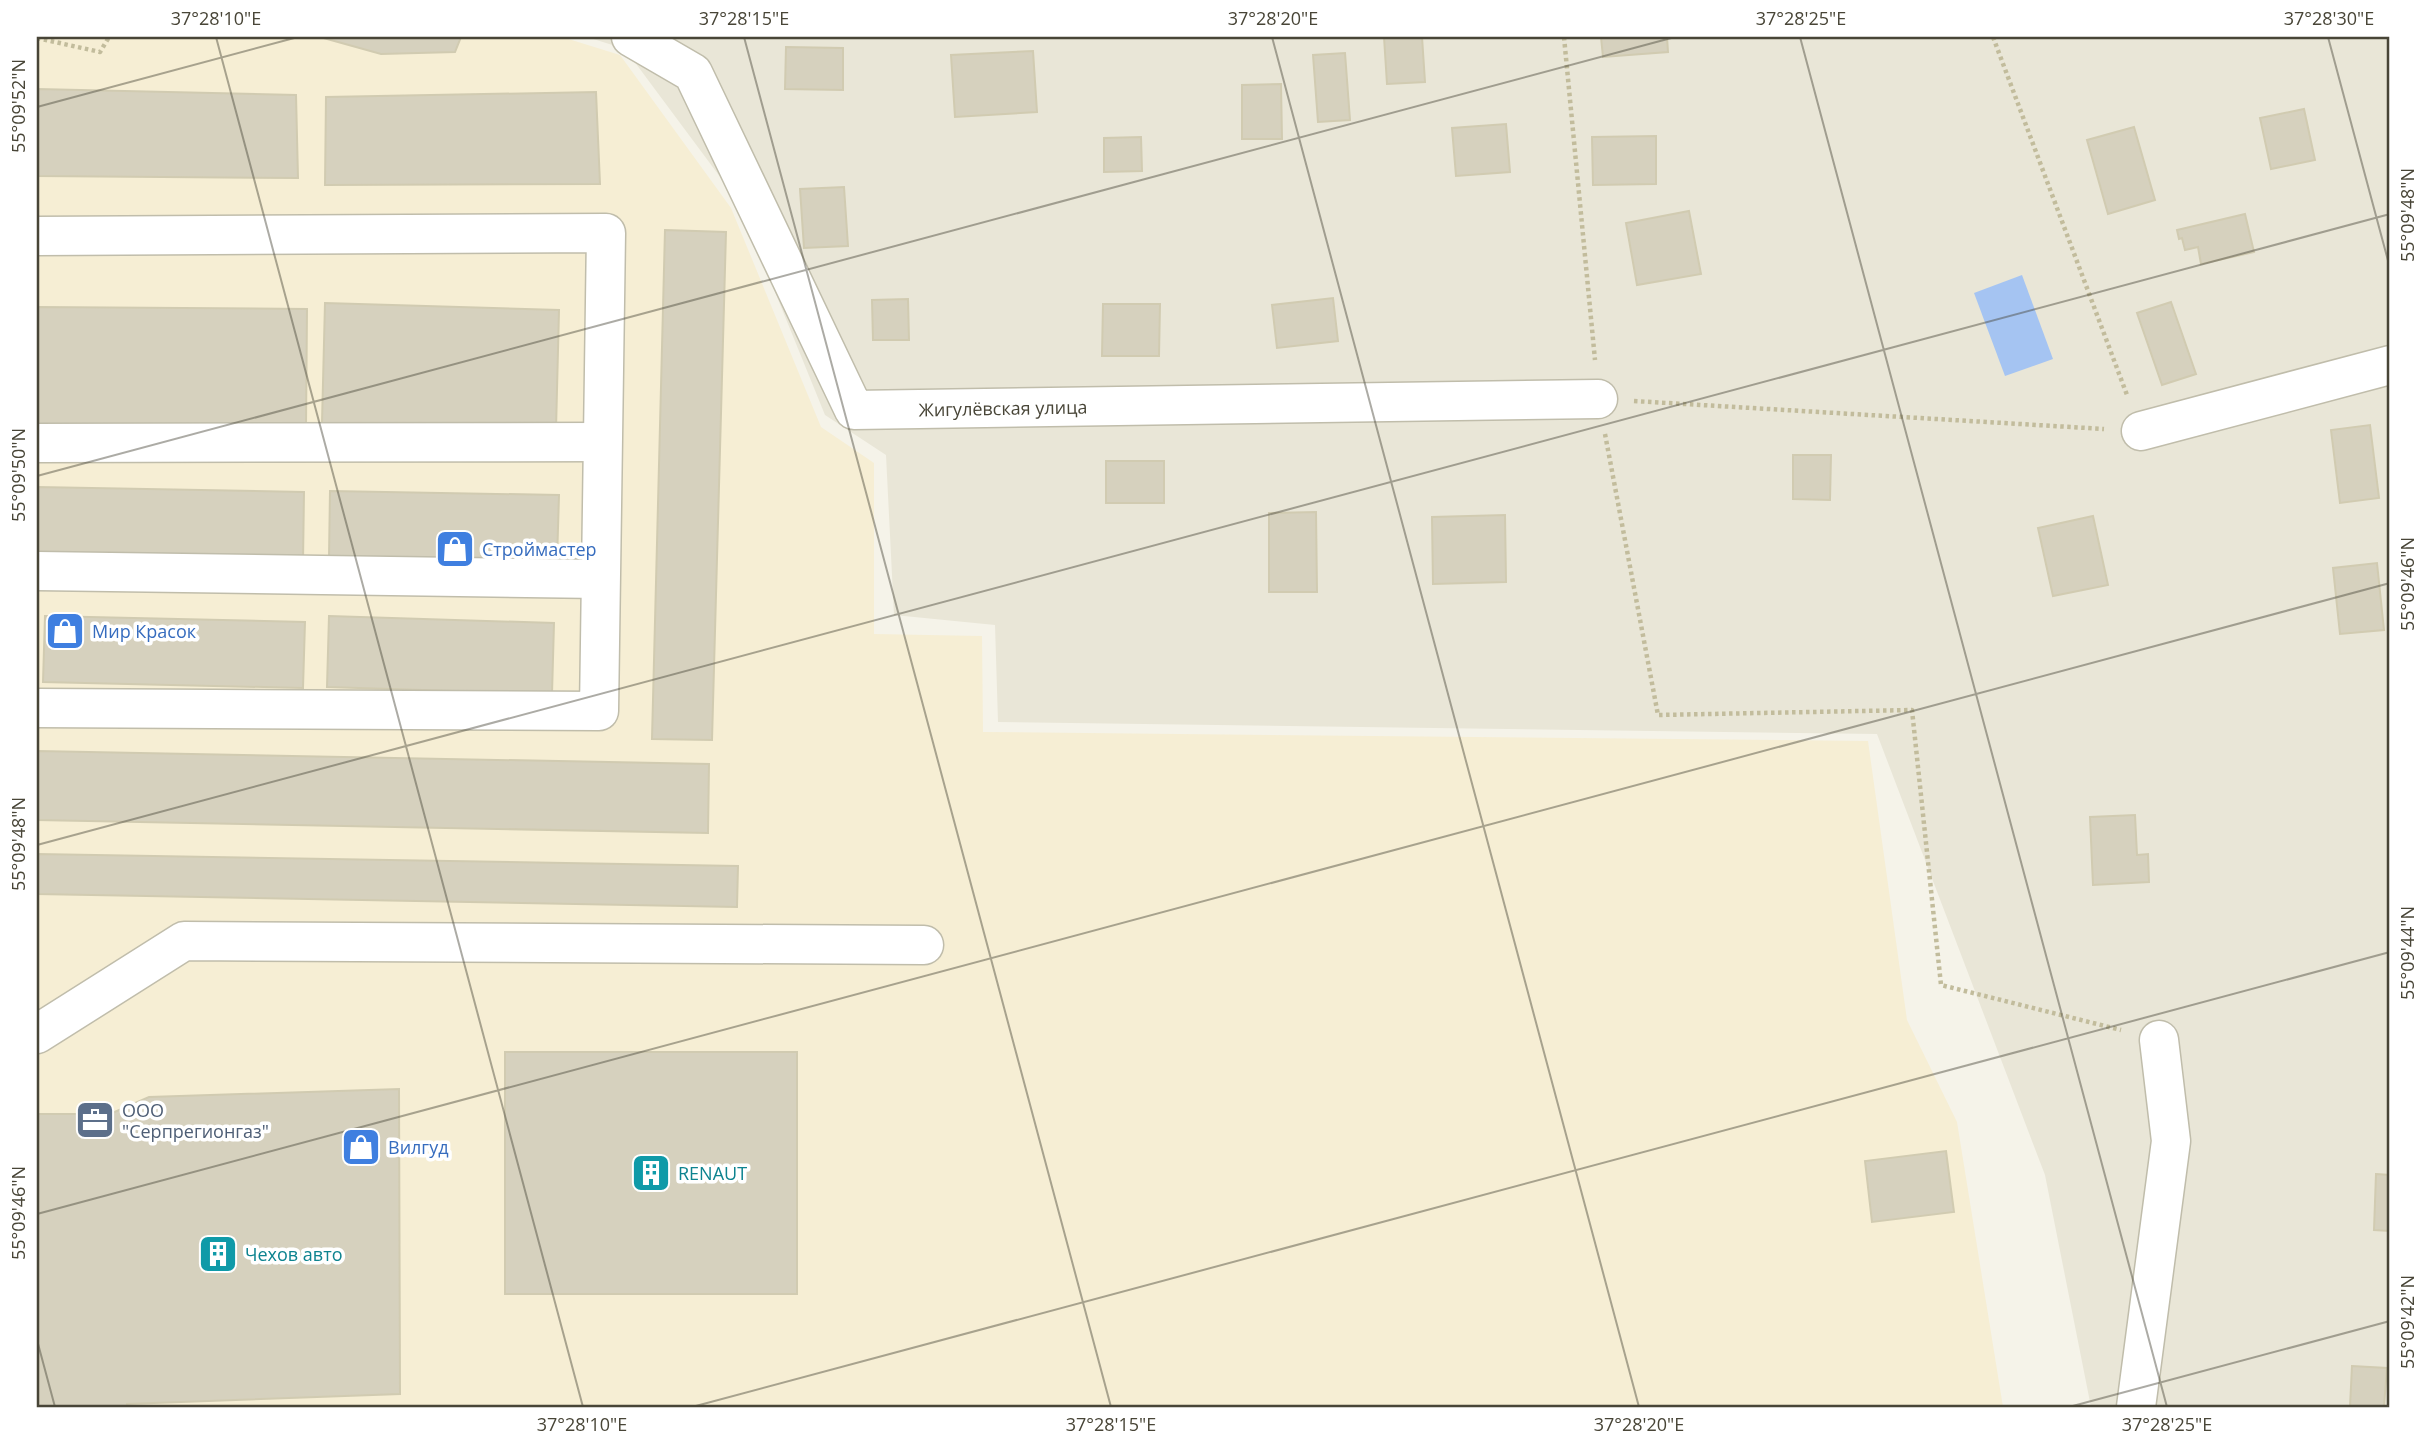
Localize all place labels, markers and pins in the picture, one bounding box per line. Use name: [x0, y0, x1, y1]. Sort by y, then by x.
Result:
shop icon: Строймастер: [434, 528, 476, 570]
place label: Строймастер: [482, 537, 597, 561]
shop icon: Мир Красок: [44, 610, 86, 652]
place label: Мир Красок: [92, 619, 197, 643]
place label: ООО "Серпрегионгаз": [122, 1098, 269, 1143]
office icon: ООО "Серпрегионгаз": [74, 1099, 116, 1141]
shop icon: Вилгуд: [340, 1126, 382, 1168]
place label: Вилгуд: [388, 1135, 449, 1159]
building icon: RENAUT: [630, 1152, 672, 1194]
place label: RENAUT: [678, 1161, 747, 1185]
building icon: Чехов авто: [197, 1233, 239, 1275]
place label: Чехов авто: [245, 1242, 343, 1266]

